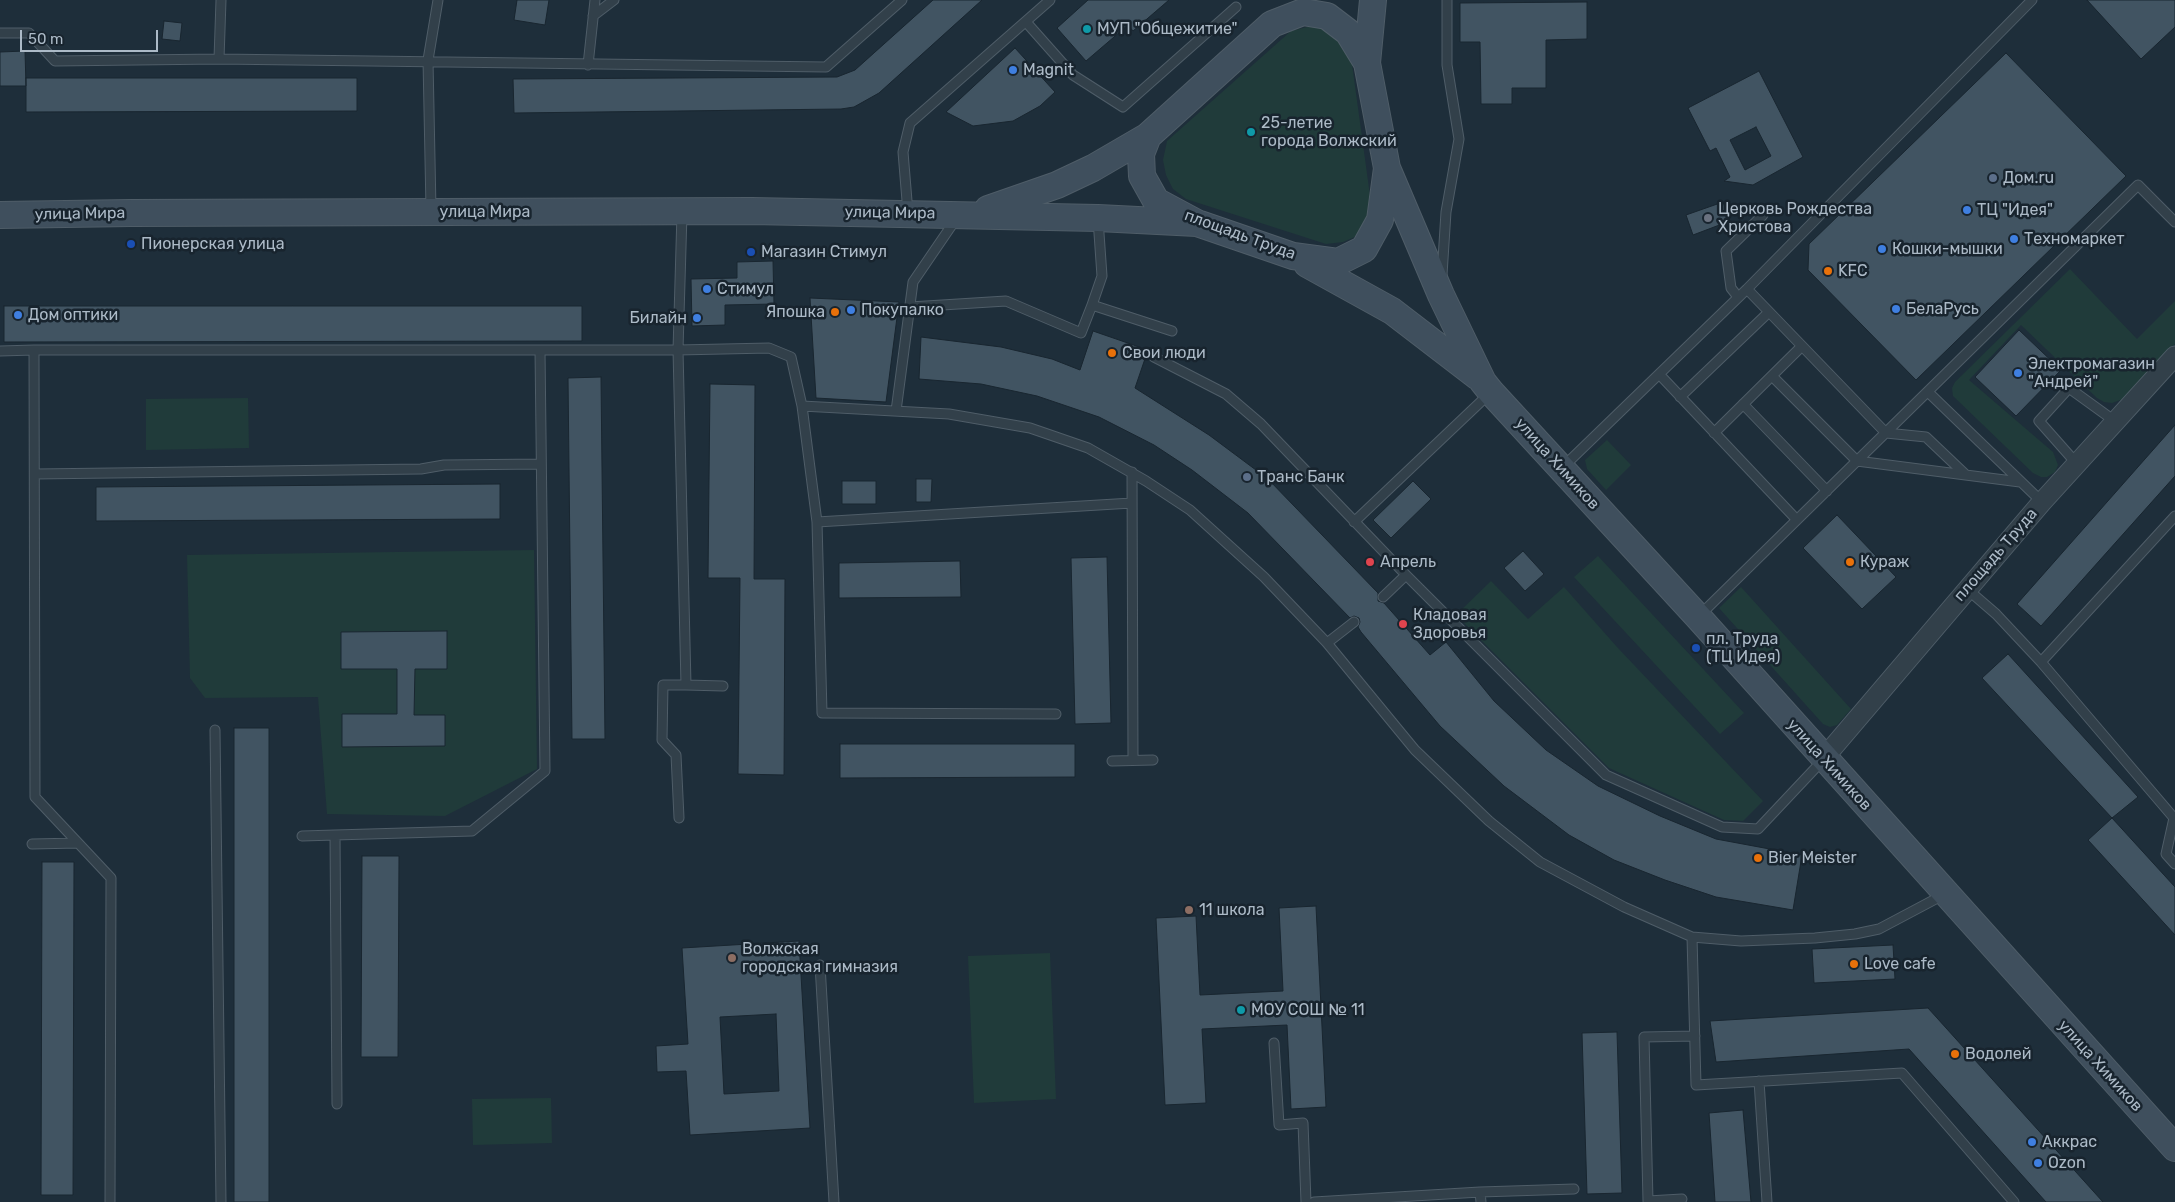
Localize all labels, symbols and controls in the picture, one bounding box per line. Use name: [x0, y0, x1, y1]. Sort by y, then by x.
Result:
place label: МУП "Общежитие": [1097, 19, 1237, 39]
scale bar: [22, 20, 160, 52]
marker: МУП "Общежитие": [1081, 23, 1093, 35]
text: 50 m: [28, 30, 63, 48]
place label: Magnit: [1023, 60, 1074, 80]
marker: Magnit: [1007, 64, 1019, 76]
place label: 25-летие города Волжский: [1261, 113, 1397, 151]
marker: 25-летие города Волжский: [1245, 126, 1257, 138]
place label: Дом.ru: [2003, 168, 2054, 188]
marker: Дом.ru: [1987, 172, 1999, 184]
place label: Церковь Рождества Христова: [1718, 199, 1872, 237]
place label: ТЦ "Идея": [1977, 200, 2053, 220]
street label: улица Мира: [440, 202, 530, 222]
street label: улица Мира: [844, 203, 936, 223]
street label: улица Мира: [34, 204, 126, 224]
marker: ТЦ "Идея": [1961, 204, 1973, 216]
street label: площадь Труда: [1182, 206, 1298, 264]
marker: Церковь Рождества Христова: [1702, 212, 1714, 224]
place label: Техномаркет: [2024, 229, 2124, 249]
marker: Техномаркет: [2008, 233, 2020, 245]
place label: Пионерская улица: [141, 234, 284, 254]
marker: Пионерская улица: [125, 238, 137, 250]
place label: Кошки-мышки: [1892, 239, 2003, 259]
place label: Магазин Стимул: [761, 242, 887, 262]
marker: Кошки-мышки: [1876, 243, 1888, 255]
marker: Магазин Стимул: [745, 246, 757, 258]
place label: KFC: [1838, 261, 1868, 281]
marker: KFC: [1822, 265, 1834, 277]
place label: Стимул: [717, 279, 774, 299]
marker: Стимул: [701, 283, 713, 295]
place label: БелаРусь: [1906, 299, 1979, 319]
place label: Покупалко: [861, 300, 944, 320]
place label: Япошка: [766, 302, 825, 322]
marker: БелаРусь: [1890, 303, 1902, 315]
marker: Покупалко: [845, 304, 857, 316]
place label: Дом оптики: [28, 305, 118, 325]
marker: Япошка: [829, 306, 841, 318]
place label: Билайн: [629, 308, 687, 328]
marker: Дом оптики: [12, 309, 24, 321]
marker: Билайн: [691, 312, 703, 324]
place label: Свои люди: [1122, 343, 1206, 363]
marker: Свои люди: [1106, 347, 1118, 359]
place label: Электромагазин "Андрей": [2028, 354, 2155, 392]
marker: Электромагазин "Андрей": [2012, 367, 2024, 379]
street label: улица Химиков: [1511, 414, 1603, 514]
place label: Транс Банк: [1257, 467, 1345, 487]
marker: Транс Банк: [1241, 471, 1253, 483]
street label: площадь Труда: [1950, 505, 2042, 605]
place label: Апрель: [1380, 552, 1436, 572]
place label: Кураж: [1860, 552, 1909, 572]
marker: Апрель: [1364, 556, 1376, 568]
marker: Кураж: [1844, 556, 1856, 568]
place label: Кладовая Здоровья: [1413, 605, 1487, 643]
marker: Кладовая Здоровья: [1397, 618, 1409, 630]
place label: пл. Труда (ТЦ Идея): [1706, 629, 1780, 667]
marker: пл. Труда (ТЦ Идея): [1690, 642, 1702, 654]
street label: улица Химиков: [1783, 715, 1875, 815]
place label: Bier Meister: [1768, 848, 1856, 868]
marker: Bier Meister: [1752, 852, 1764, 864]
place label: 11 школа: [1199, 900, 1265, 920]
marker: 11 школа: [1183, 904, 1195, 916]
place label: Волжская городская гимназия: [742, 939, 898, 977]
marker: Волжская городская гимназия: [726, 952, 738, 964]
place label: Love cafe: [1864, 954, 1936, 974]
marker: Love cafe: [1848, 958, 1860, 970]
place label: МОУ СОШ № 11: [1251, 1000, 1365, 1020]
marker: МОУ СОШ № 11: [1235, 1004, 1247, 1016]
street label: улица Химиков: [2054, 1016, 2146, 1116]
place label: Водолей: [1965, 1044, 2031, 1064]
marker: Водолей: [1949, 1048, 1961, 1060]
place label: Аккрас: [2042, 1132, 2097, 1152]
marker: Аккрас: [2026, 1136, 2038, 1148]
place label: Ozon: [2048, 1153, 2086, 1173]
marker: Ozon: [2032, 1157, 2044, 1169]

